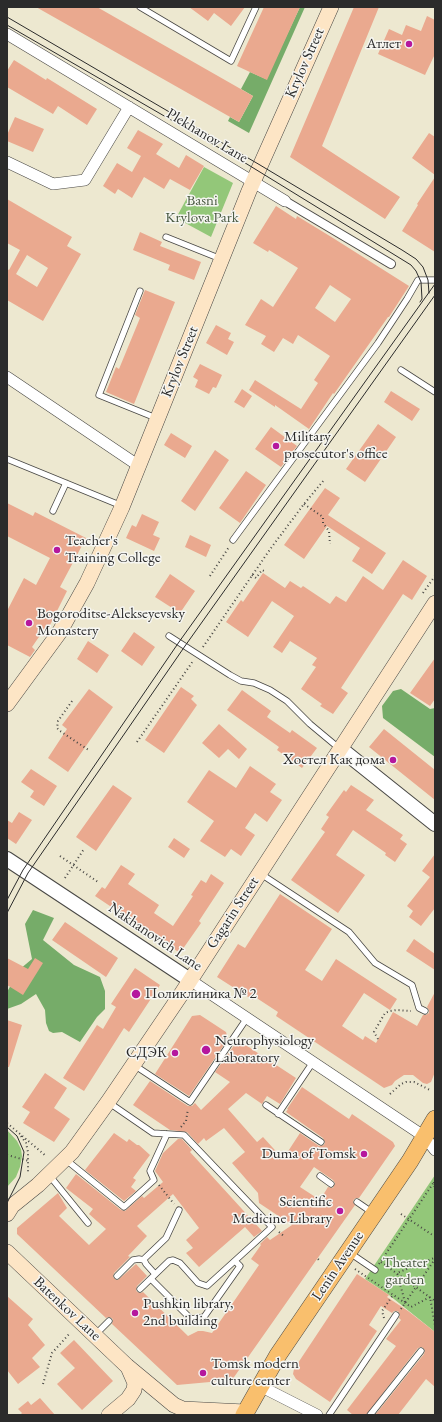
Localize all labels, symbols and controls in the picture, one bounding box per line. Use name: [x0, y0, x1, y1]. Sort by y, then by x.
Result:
street label: Krylov Street: [282, 25, 328, 101]
place label: Атлет: [366, 35, 401, 53]
marker: Атлет: [404, 39, 414, 49]
street label: Plekhanov Lane: [163, 105, 251, 167]
park label: Basni Krylova Park: [165, 192, 239, 227]
street label: Krylov Street: [158, 324, 202, 400]
place label: Military prosecutor's office: [284, 428, 387, 463]
marker: Military prosecutor's office: [271, 441, 281, 451]
place label: Teacher's Training College: [65, 532, 161, 567]
marker: Teacher's Training College: [52, 545, 62, 555]
place label: Bogoroditse-Alekseyevsky Monastery: [37, 605, 185, 640]
marker: Bogoroditse-Alekseyevsky Monastery: [24, 618, 34, 628]
place label: Хостел Как дома: [283, 751, 385, 769]
marker: Хостел Как дома: [388, 755, 398, 765]
street label: Gagarin Street: [203, 874, 263, 952]
street label: Nakhanovich Lane: [105, 899, 205, 975]
place label: Поликлиника № 2: [145, 985, 257, 1003]
marker: Поликлиника № 2: [130, 988, 142, 1000]
place label: Neurophysiology Laboratory: [215, 1032, 314, 1067]
place label: СДЭК: [126, 1044, 167, 1062]
marker: Neurophysiology Laboratory: [200, 1044, 212, 1056]
marker: СДЭК: [170, 1048, 180, 1058]
place label: Duma of Tomsk: [261, 1145, 356, 1163]
marker: Duma of Tomsk: [359, 1149, 369, 1159]
place label: Scientific Medicine Library: [233, 1193, 332, 1228]
marker: Scientific Medicine Library: [335, 1206, 345, 1216]
street label: Lenin Avenue: [308, 1228, 368, 1304]
park label: Theater garden: [382, 1254, 428, 1289]
street label: Batenkov Lane: [30, 1273, 104, 1345]
place label: Pushkin library, 2nd building: [143, 1295, 233, 1330]
marker: Pushkin library, 2nd building: [130, 1308, 140, 1318]
place label: Tomsk modern culture center: [211, 1355, 299, 1390]
marker: Tomsk modern culture center: [198, 1368, 208, 1378]

